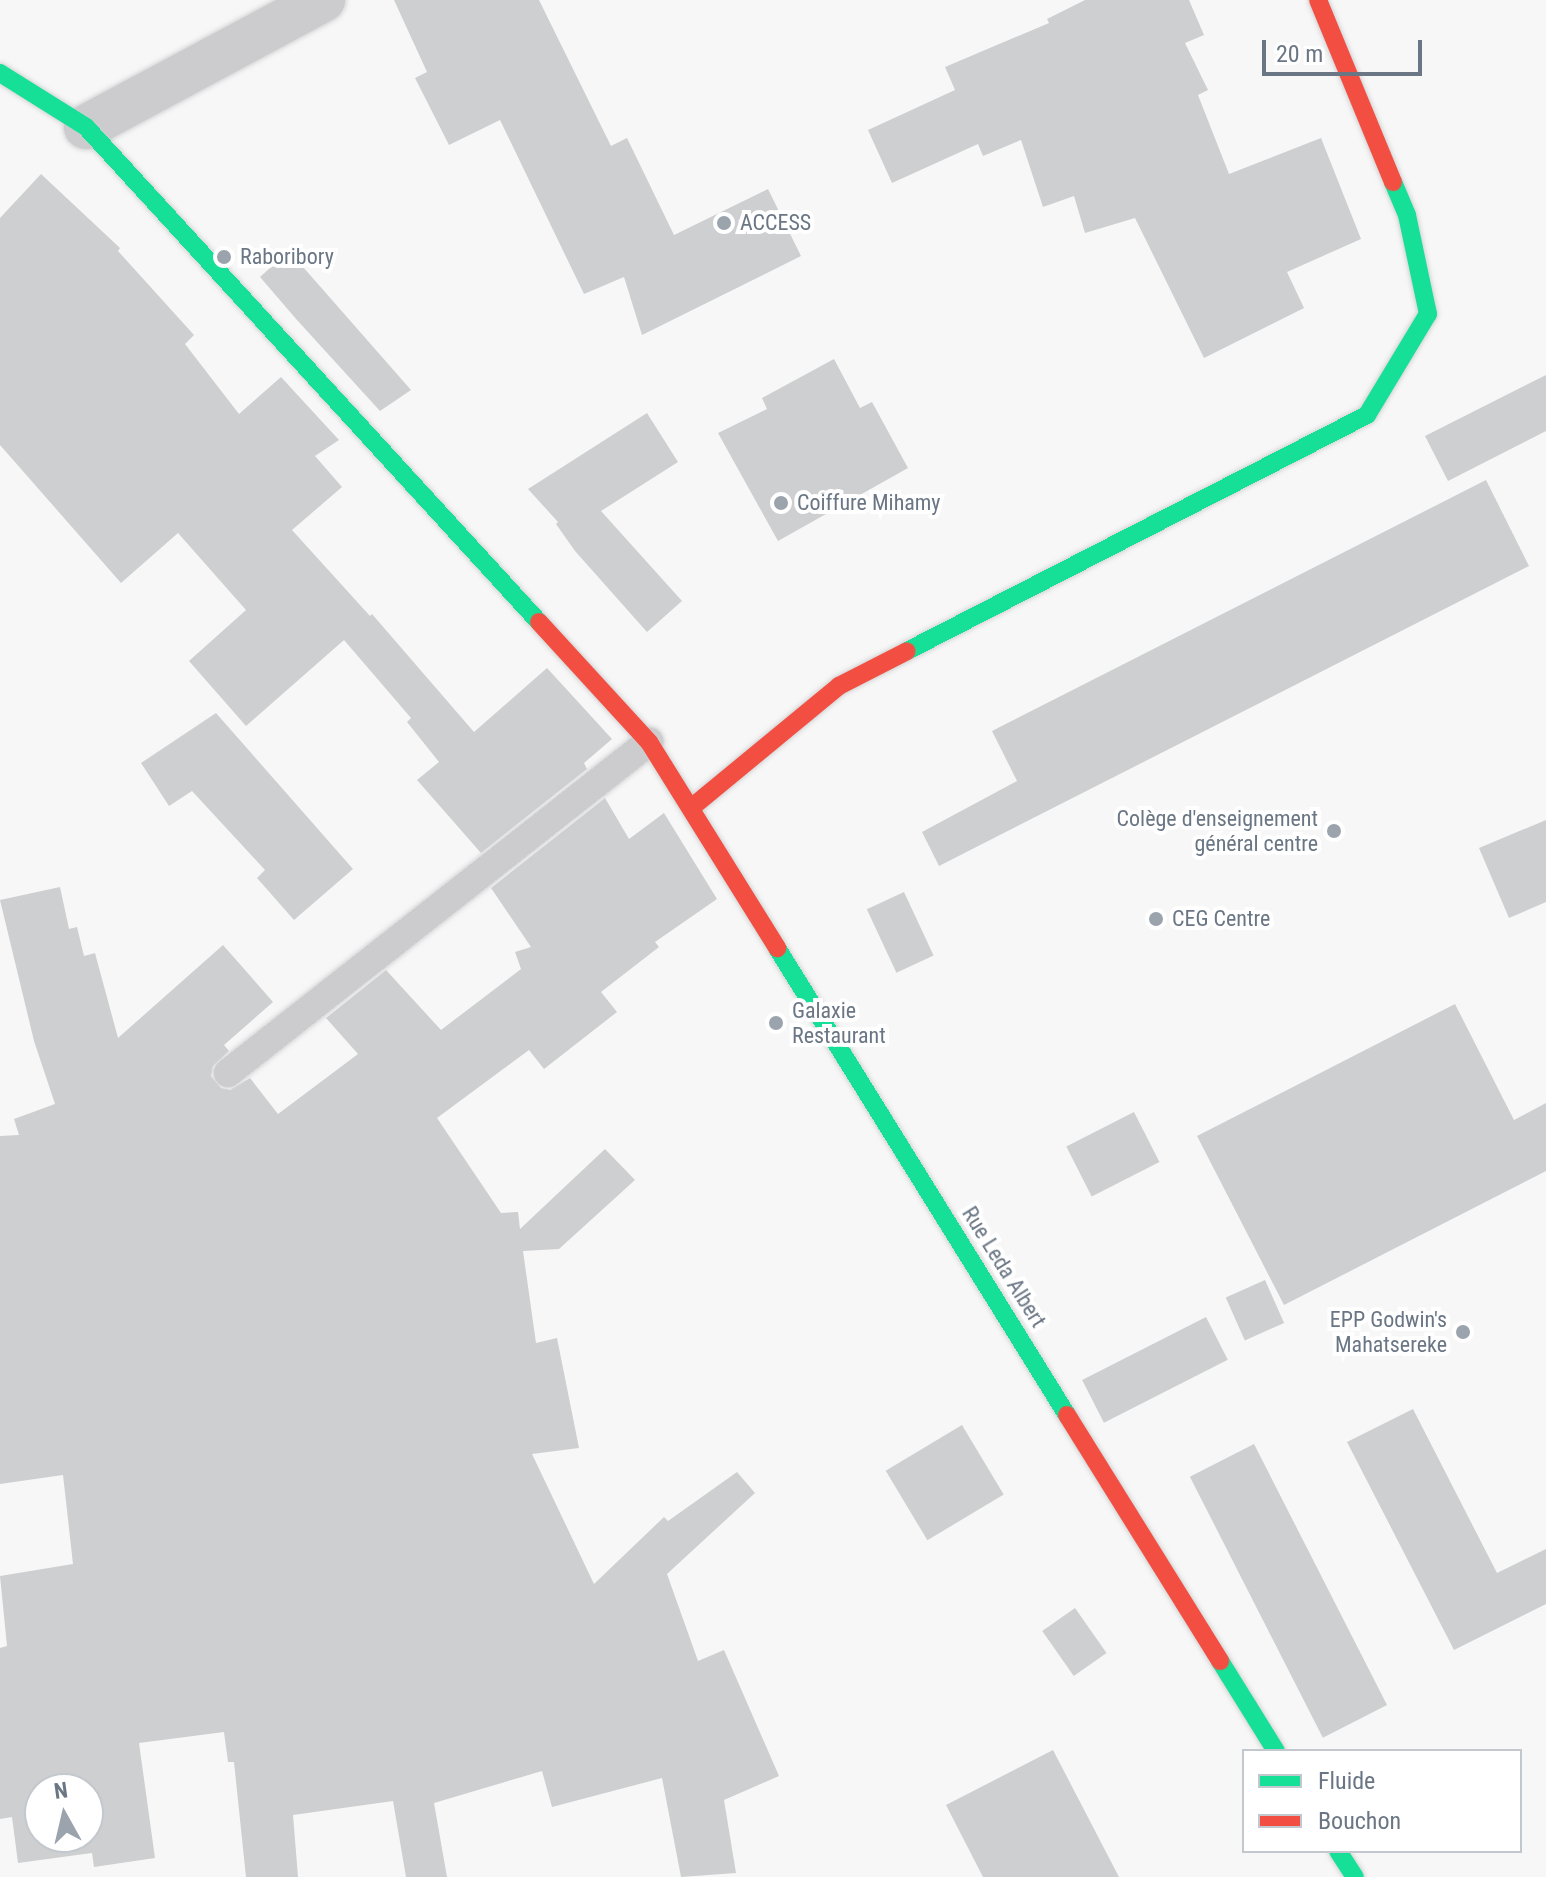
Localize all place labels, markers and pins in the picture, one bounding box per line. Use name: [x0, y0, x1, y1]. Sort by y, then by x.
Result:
place label: ACCESS: [740, 210, 811, 236]
marker: ACCESS: [715, 214, 733, 232]
place label: Raboribory: [240, 244, 334, 270]
marker: Raboribory: [215, 248, 233, 266]
place label: Coiffure Mihamy: [797, 490, 941, 516]
marker: Coiffure Mihamy: [772, 494, 790, 512]
place label: Colège d'enseignement général centre: [1117, 805, 1318, 856]
marker: Colège d'enseignement général centre: [1325, 822, 1343, 840]
place label: CEG Centre: [1172, 906, 1270, 932]
marker: CEG Centre: [1147, 910, 1165, 928]
place label: Galaxie Restaurant: [792, 997, 886, 1048]
marker: Galaxie Restaurant: [767, 1014, 785, 1032]
place label: EPP Godwin's Mahatsereke: [1330, 1306, 1447, 1358]
marker: EPP Godwin's Mahatsereke: [1454, 1323, 1472, 1341]

